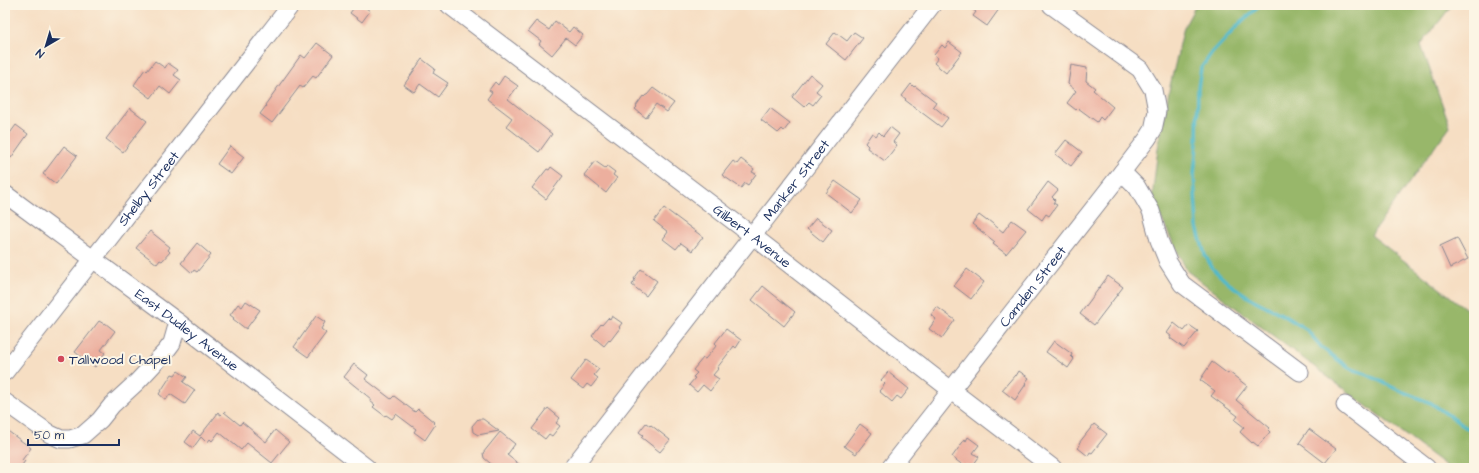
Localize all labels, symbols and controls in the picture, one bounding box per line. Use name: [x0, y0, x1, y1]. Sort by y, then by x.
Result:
north arrow: [26, 26, 66, 66]
text: N: [33, 45, 47, 62]
street label: Manker Street: [759, 135, 835, 225]
street label: Shelby Street: [113, 147, 185, 231]
street label: Gilbert Avenue: [708, 200, 795, 273]
street label: Camden Street: [995, 242, 1072, 332]
street label: East Dudley Avenue: [130, 284, 243, 377]
place label: Tallwood Chapel: [69, 350, 171, 370]
marker: Tallwood Chapel: [56, 354, 66, 364]
scale bar: [28, 421, 119, 447]
text: 50 m: [34, 427, 65, 444]

